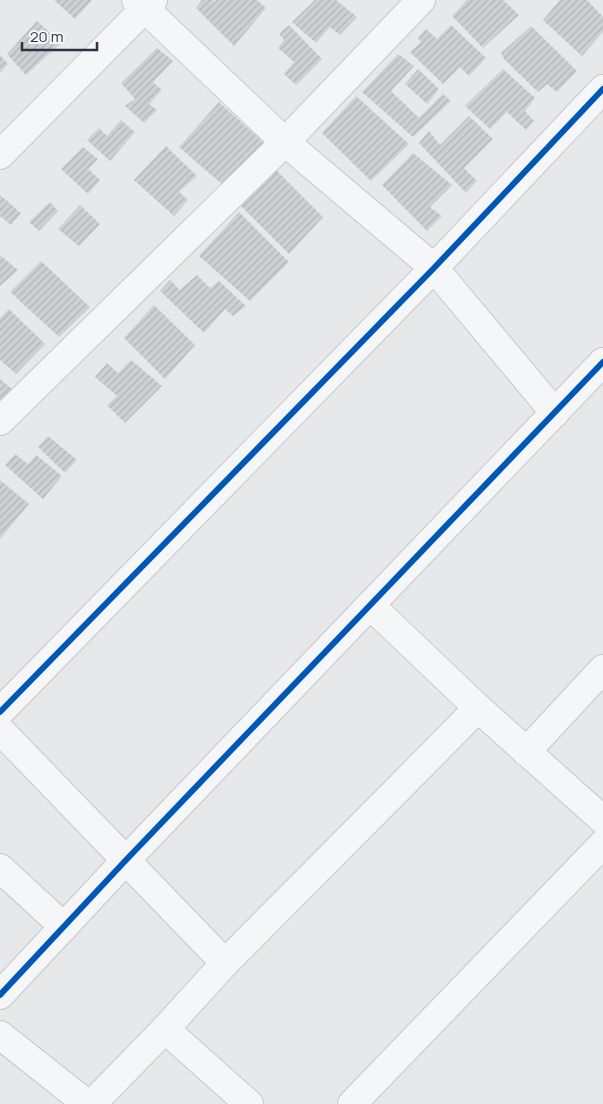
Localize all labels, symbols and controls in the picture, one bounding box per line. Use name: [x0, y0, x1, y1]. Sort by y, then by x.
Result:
scale bar: [22, 20, 98, 52]
text: 20 m: [30, 26, 63, 47]

